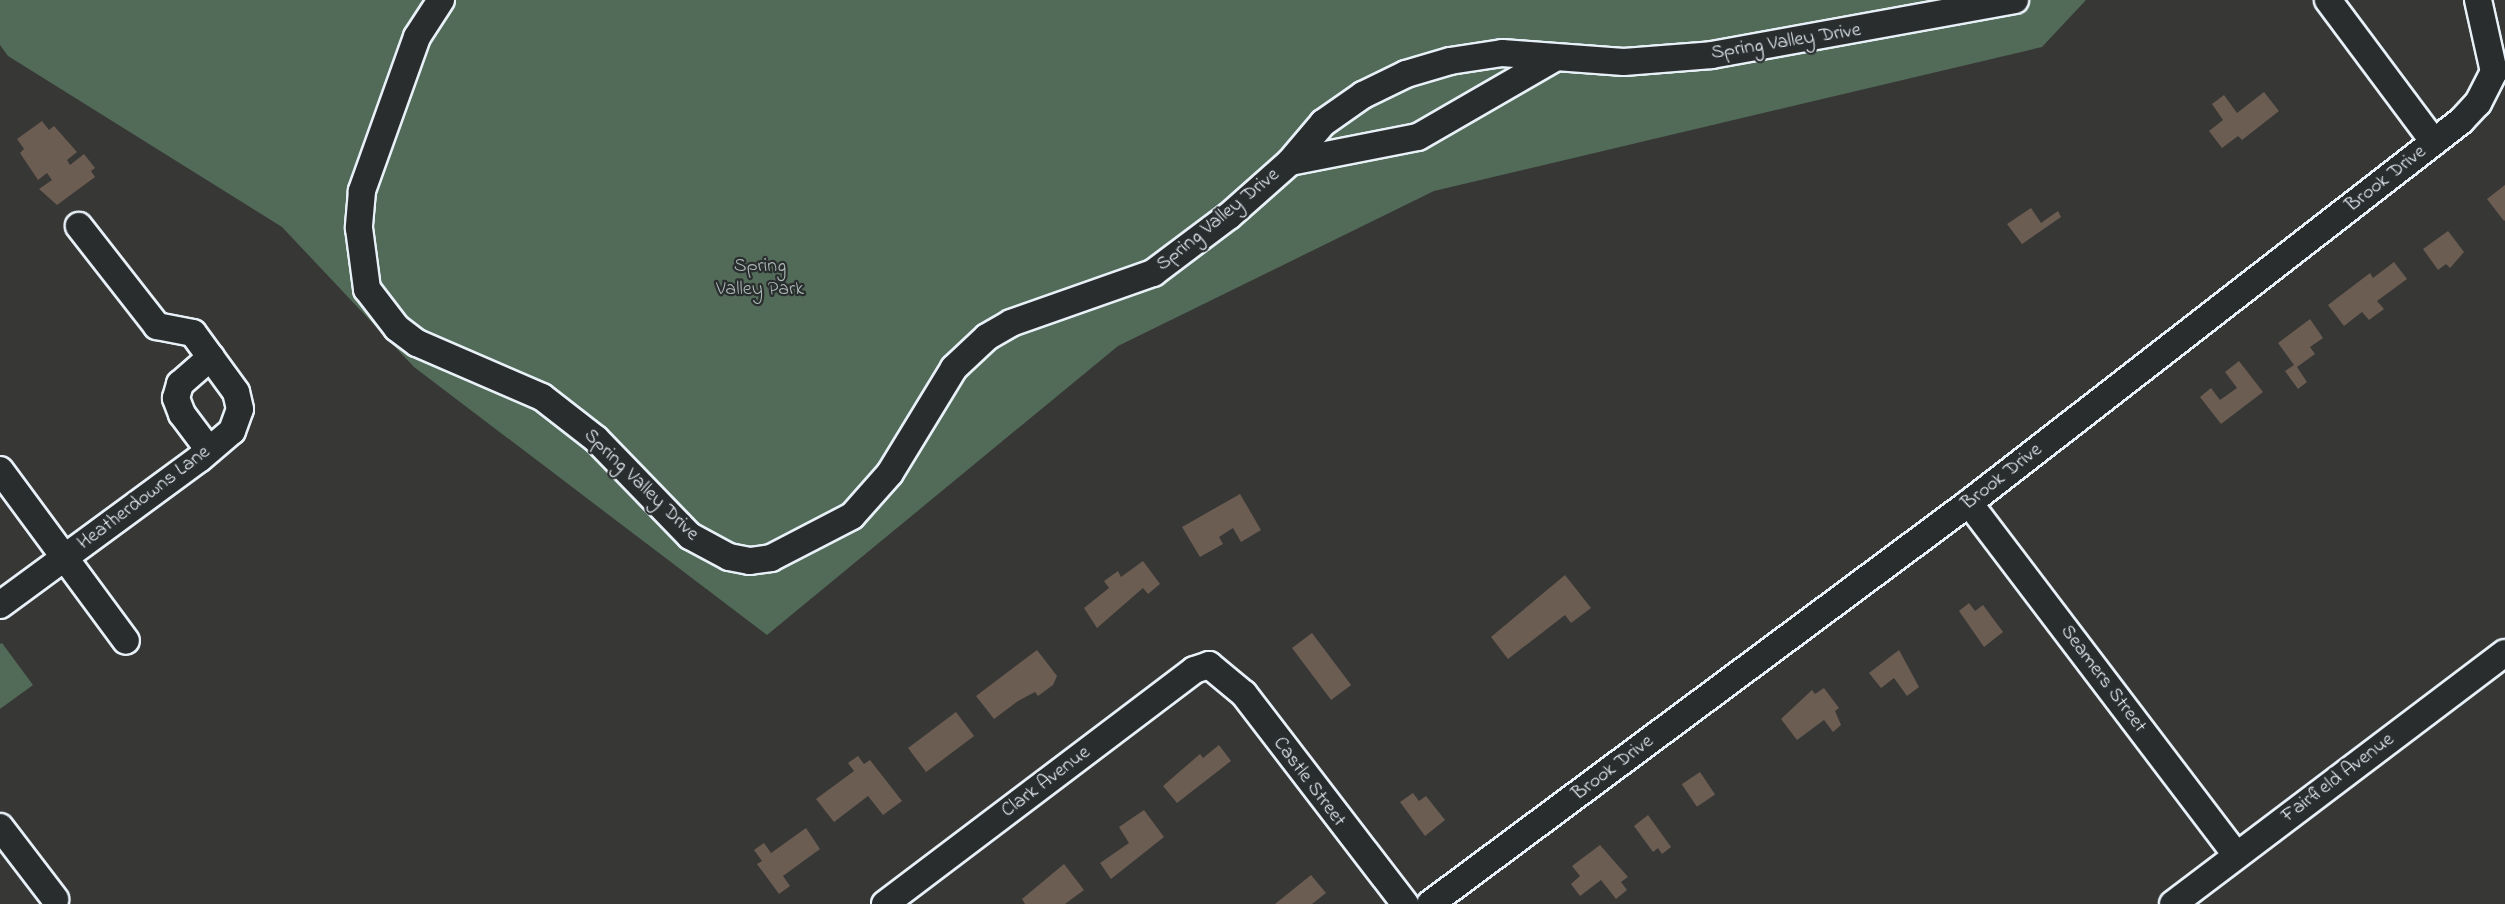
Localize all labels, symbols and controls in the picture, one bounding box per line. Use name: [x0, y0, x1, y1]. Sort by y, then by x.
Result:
street label: Spring Valley Drive: [1709, 18, 1863, 66]
street label: Brook Drive: [2341, 140, 2431, 218]
street label: Spring Valley Drive: [1152, 163, 1284, 277]
park label: Spring Valley Park: [716, 255, 804, 302]
street label: Spring Valley Drive: [578, 424, 704, 546]
street label: Brook Drive: [1957, 438, 2047, 516]
street label: Heatherdowns Lane: [73, 440, 215, 556]
street label: Seamers Street: [2055, 620, 2151, 738]
street label: Fairfield Avenue: [2277, 728, 2399, 828]
street label: Brook Drive: [1568, 730, 1658, 806]
street label: Castle Street: [1267, 732, 1351, 832]
street label: Clark Avenue: [997, 741, 1095, 823]

